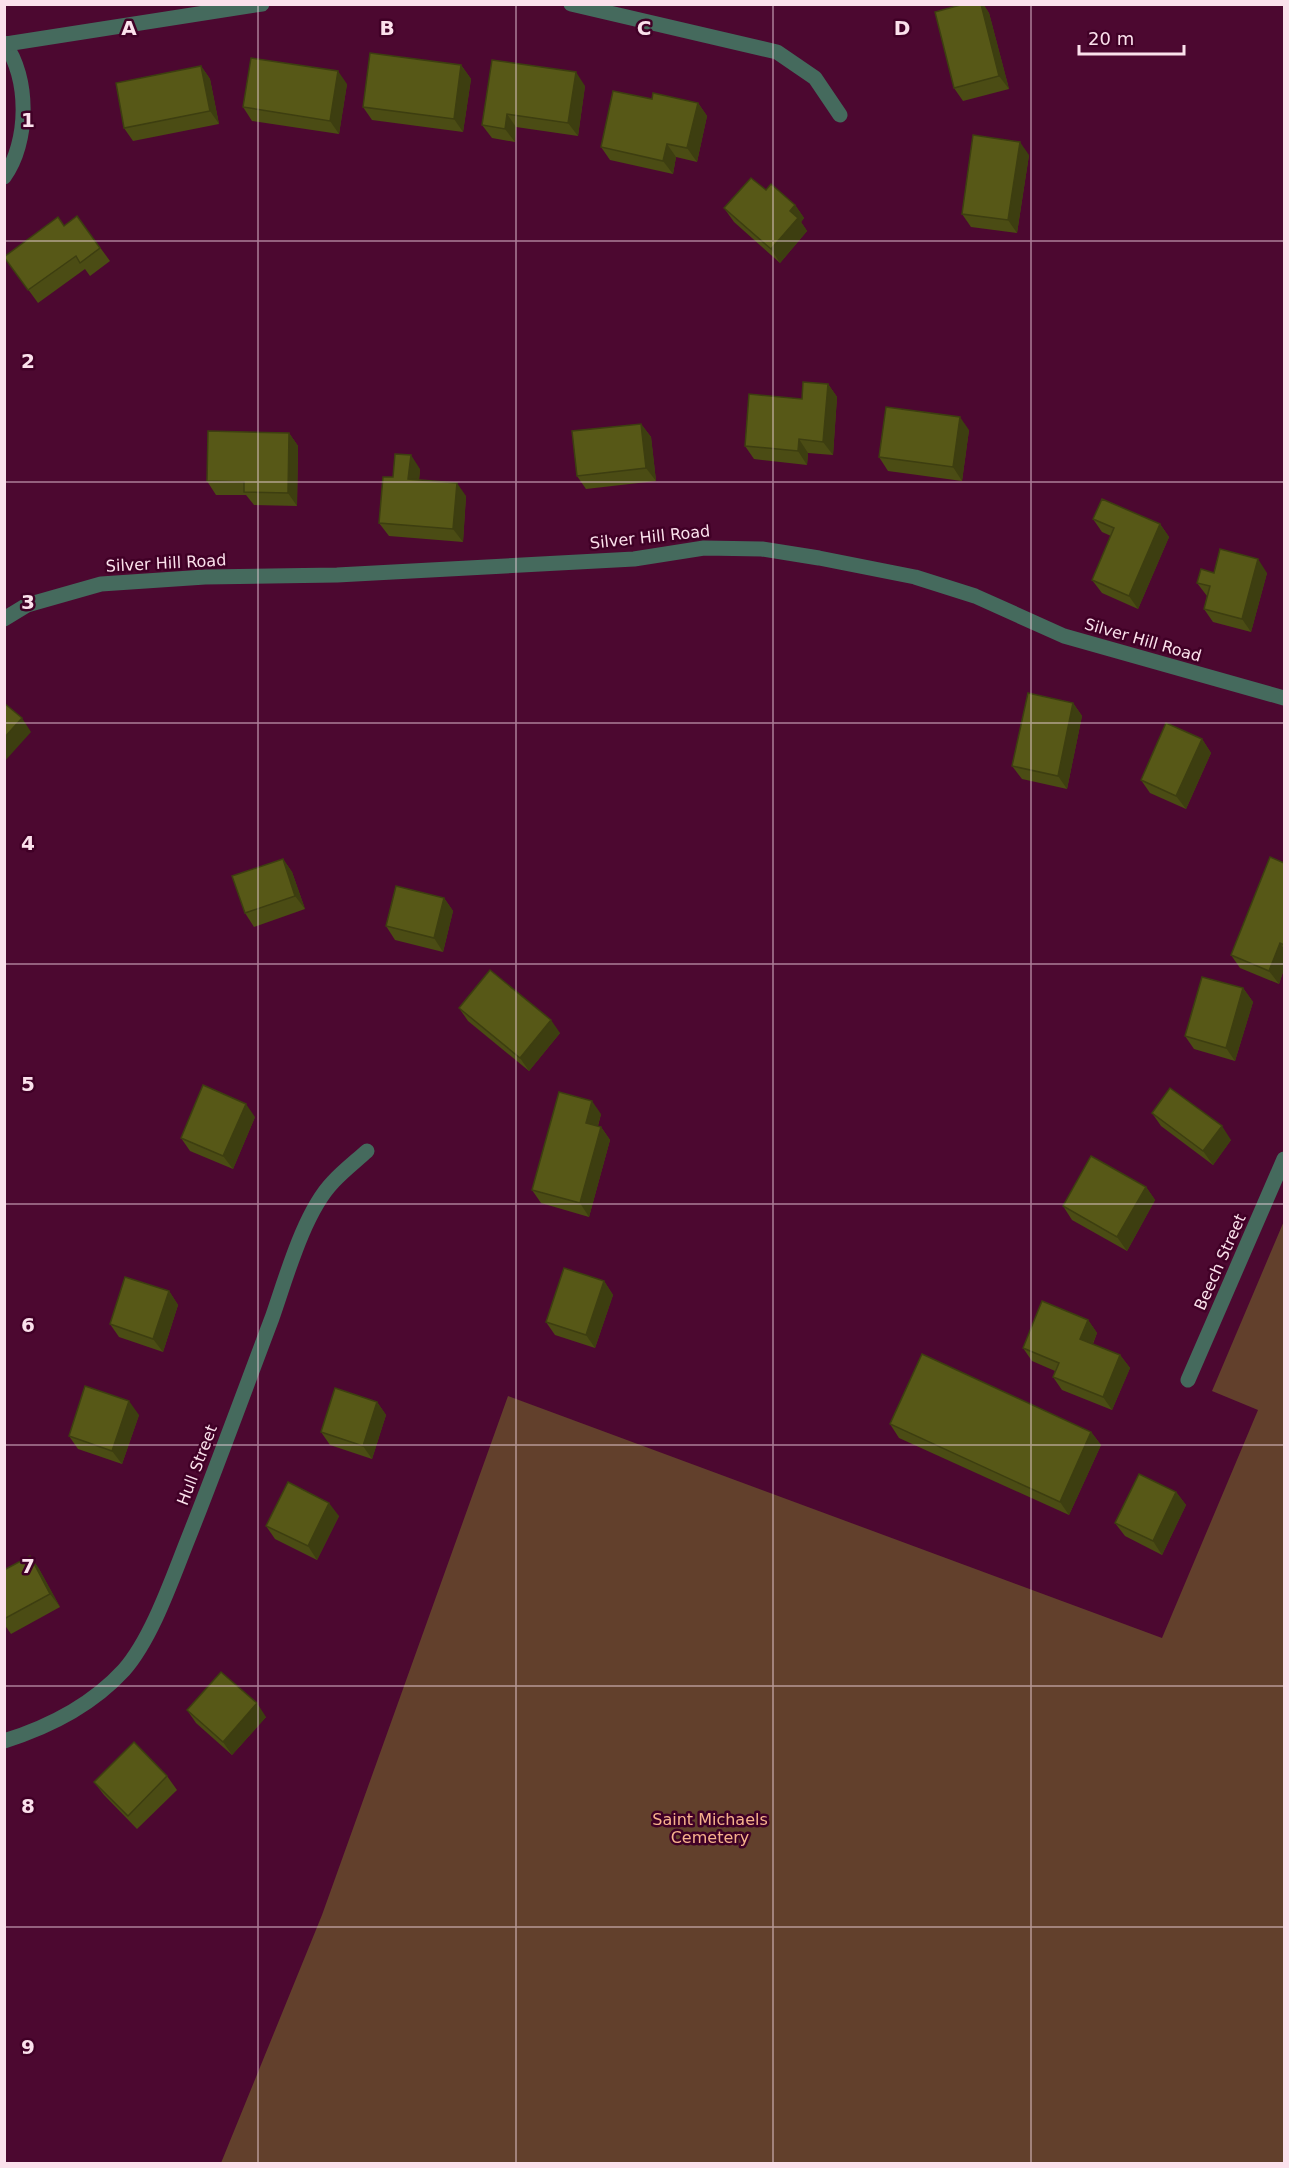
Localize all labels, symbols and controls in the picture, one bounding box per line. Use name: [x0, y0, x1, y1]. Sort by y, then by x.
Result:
text: A: [121, 16, 137, 40]
text: B: [379, 16, 395, 40]
text: C: [637, 16, 651, 40]
text: D: [894, 16, 910, 40]
scale bar: [1079, 18, 1184, 56]
text: 20 m: [1088, 28, 1134, 49]
text: 1: [21, 108, 35, 132]
text: 2: [21, 349, 35, 373]
street label: Silver Hill Road: [589, 521, 711, 553]
street label: Silver Hill Road: [105, 550, 227, 576]
text: 3: [21, 590, 35, 614]
street label: Silver Hill Road: [1082, 614, 1204, 666]
text: 4: [21, 831, 35, 855]
text: 5: [21, 1072, 35, 1096]
street label: Beech Street: [1190, 1211, 1250, 1313]
text: 6: [21, 1313, 35, 1337]
street label: Hull Street: [173, 1422, 221, 1508]
text: 7: [21, 1554, 35, 1578]
text: 8: [21, 1794, 35, 1818]
park label: Saint Michaels Cemetery: [652, 1810, 768, 1847]
text: 9: [21, 2035, 35, 2059]

